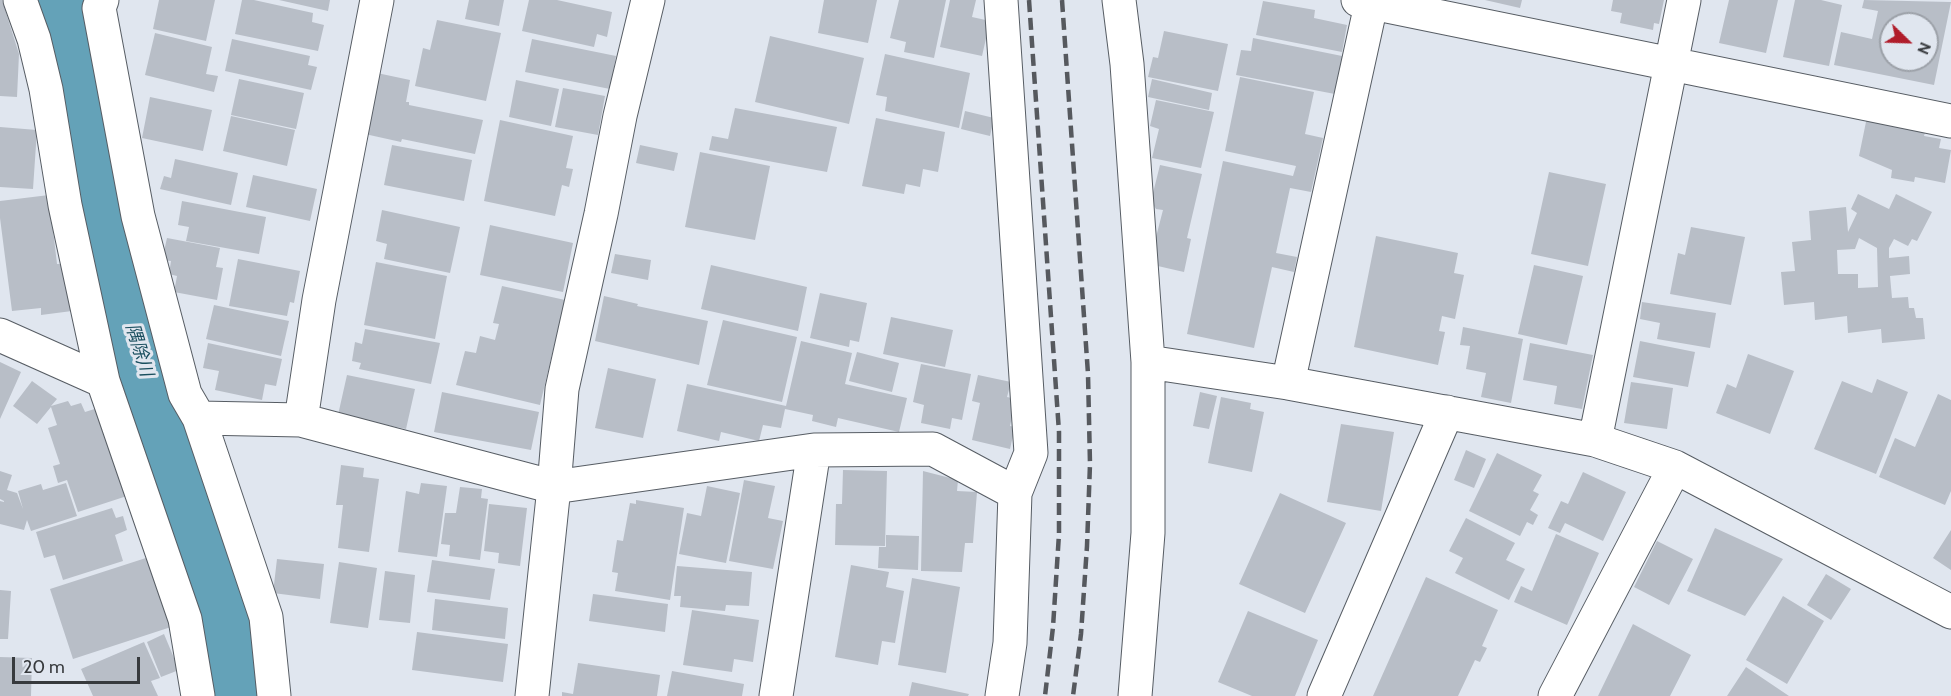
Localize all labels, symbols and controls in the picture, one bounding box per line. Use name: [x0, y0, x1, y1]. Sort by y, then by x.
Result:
north arrow: [1879, 12, 1939, 72]
text: N: [1913, 40, 1935, 57]
water label: 隅除川: [121, 321, 157, 379]
scale bar: [15, 645, 142, 683]
text: 20 m: [23, 656, 65, 678]

